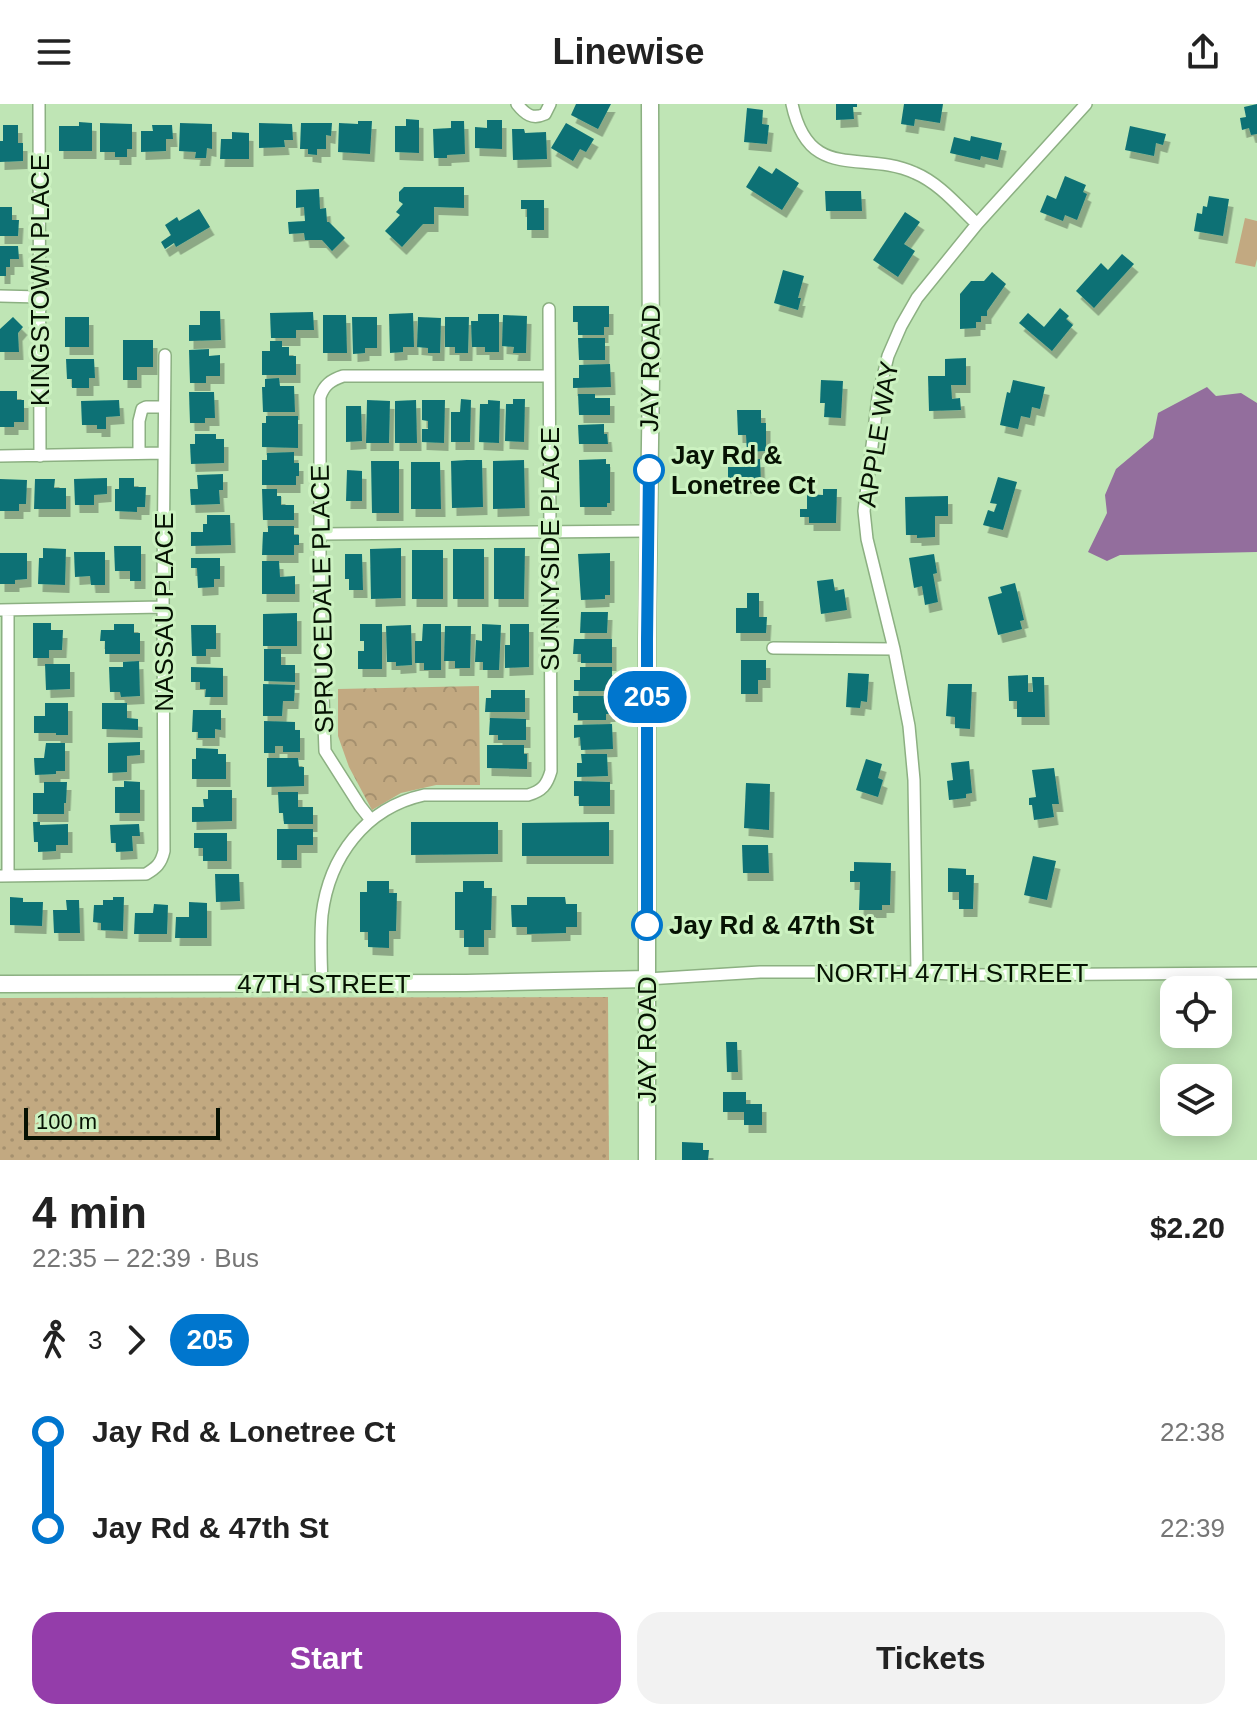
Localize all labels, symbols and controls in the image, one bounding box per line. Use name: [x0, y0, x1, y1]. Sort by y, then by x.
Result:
icon: menu: [32, 30, 76, 74]
icon: share: [1181, 30, 1225, 74]
text: Linewise: [552, 31, 705, 72]
street label: KINGSTOWN PLACE: [25, 154, 55, 406]
street label: JAY ROAD: [634, 304, 666, 432]
street label: APPLE WAY: [852, 359, 904, 509]
street label: SUNNYSIDE PLACE: [535, 427, 565, 671]
place label: Jay Rd & Lonetree Ct: [671, 440, 816, 500]
marker: Jay Rd & Lonetree Ct: [634, 455, 664, 485]
street label: SPRUCEDALE PLACE: [305, 464, 339, 734]
street label: NASSAU PLACE: [149, 512, 179, 712]
line badge: 205: [601, 671, 693, 723]
text: 205: [624, 681, 670, 712]
marker: Jay Rd & 47th St: [632, 910, 662, 940]
place label: Jay Rd & 47th St: [669, 910, 875, 940]
street label: NORTH 47TH STREET: [816, 958, 1088, 988]
street label: 47TH STREET: [237, 969, 411, 999]
street label: JAY ROAD: [632, 976, 662, 1104]
map controls: [1160, 976, 1232, 1136]
button: locate: [1160, 976, 1232, 1048]
button: layers: [1160, 1064, 1232, 1136]
scale bar: [24, 1104, 220, 1140]
text: 100 m: [36, 1109, 97, 1134]
text: 4 min: [32, 1188, 147, 1237]
text: $2.20: [1150, 1211, 1225, 1244]
text: 22:35 – 22:39 · Bus: [32, 1243, 259, 1273]
icon: walk: [32, 1318, 76, 1362]
icon: forward: [114, 1318, 158, 1362]
text: 205: [186, 1324, 233, 1355]
text: 3: [88, 1325, 102, 1355]
text: Jay Rd & Lonetree Ct: [92, 1415, 395, 1448]
text: 22:38: [1160, 1417, 1225, 1447]
text: Jay Rd & 47th St: [92, 1511, 329, 1544]
text: 22:39: [1160, 1513, 1225, 1543]
button: Start: [32, 1612, 621, 1704]
button: Tickets: [637, 1612, 1225, 1704]

